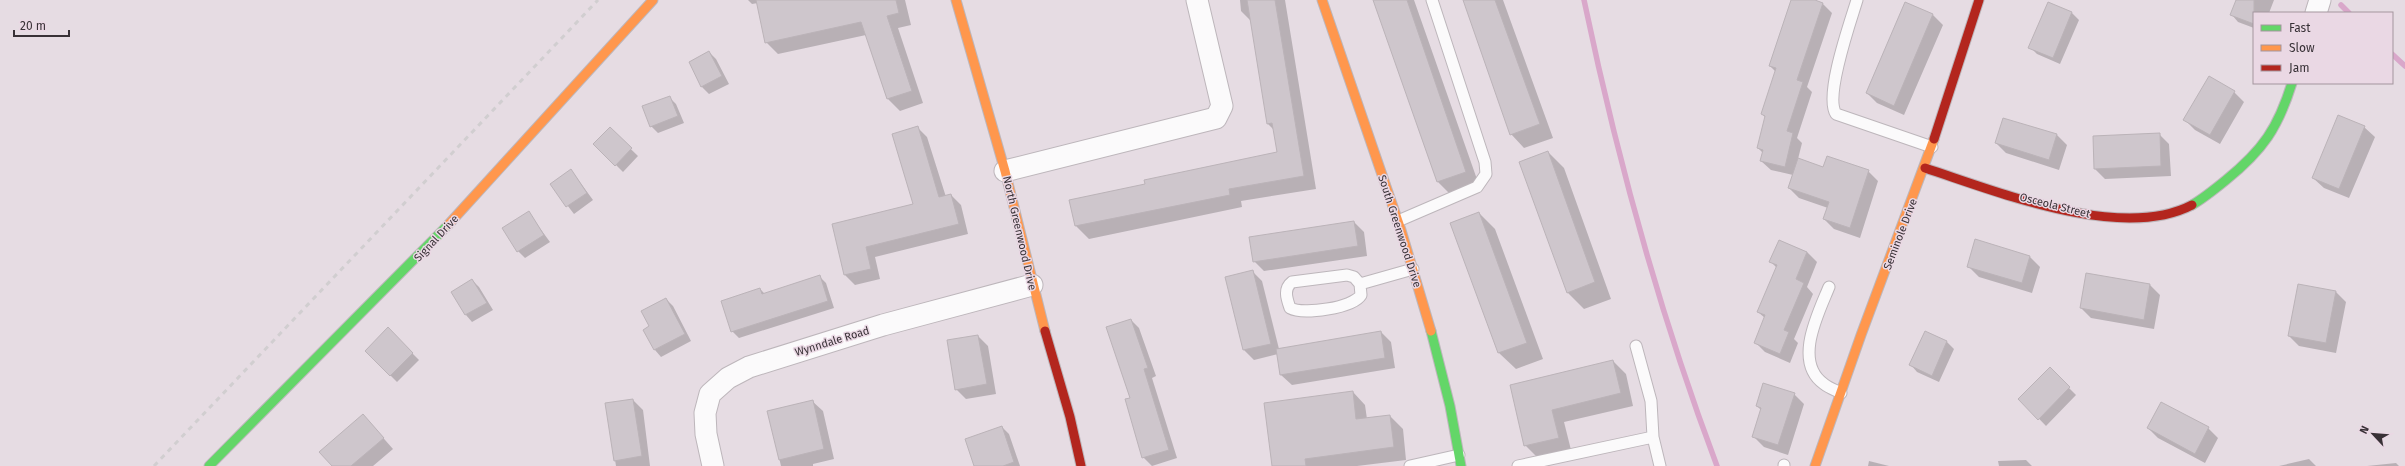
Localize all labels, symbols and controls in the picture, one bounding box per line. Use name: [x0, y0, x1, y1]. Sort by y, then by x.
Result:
scale bar: [14, 12, 69, 38]
legend: [2253, 12, 2393, 84]
text: 20 m: [20, 19, 46, 33]
text: Fast: [2289, 21, 2311, 35]
text: Slow: [2289, 41, 2315, 55]
text: Jam: [2289, 61, 2309, 75]
street label: South Greenwood Drive: [1375, 173, 1424, 289]
street label: North Greenwood Drive: [1000, 175, 1039, 291]
street label: Osceola Street: [2018, 190, 2091, 221]
street label: Seminole Drive: [1881, 197, 1920, 272]
street label: Signal Drive: [411, 212, 461, 264]
street label: Wynndale Road: [793, 324, 871, 359]
north arrow: [2353, 414, 2393, 454]
text: N: [2357, 424, 2372, 436]

